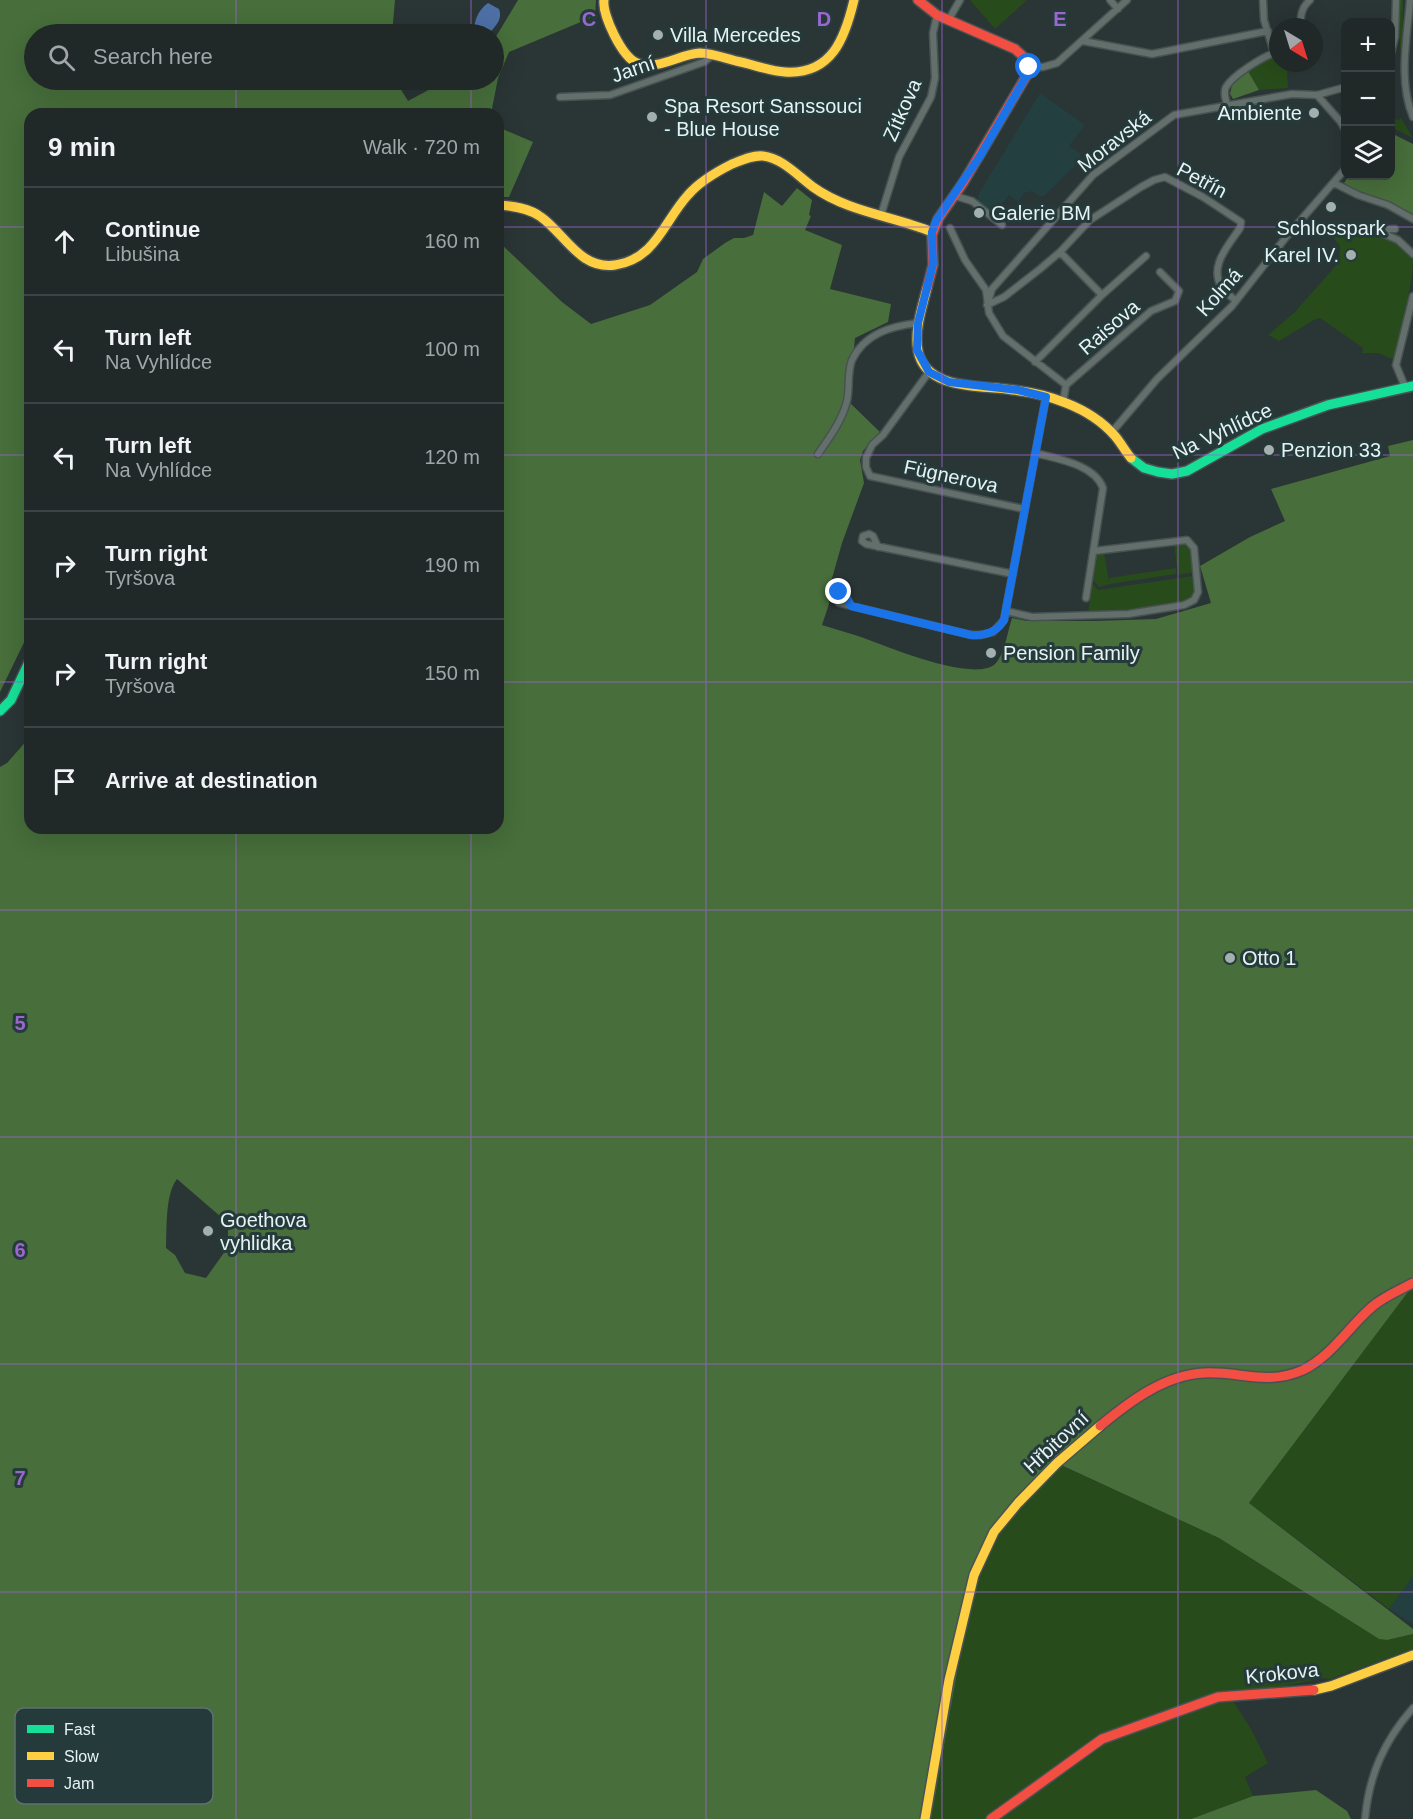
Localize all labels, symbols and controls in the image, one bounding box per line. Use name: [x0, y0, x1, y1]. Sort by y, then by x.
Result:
text: C: [582, 8, 596, 30]
text: D: [817, 8, 831, 30]
text: E: [1053, 8, 1067, 30]
north arrow: [1269, 18, 1323, 72]
map controls: [1341, 18, 1395, 180]
button: +: [1341, 18, 1395, 72]
search box: [24, 24, 504, 90]
place label: Villa Mercedes: [670, 24, 801, 46]
marker: Villa Mercedes: [651, 28, 665, 42]
icon: search: [45, 41, 78, 74]
text: Search here: [93, 44, 213, 69]
street label: Jarní: [608, 51, 658, 87]
route start: [1015, 53, 1041, 79]
button: −: [1341, 72, 1395, 126]
street label: Zítkova: [879, 75, 926, 144]
place label: Spa Resort Sanssouci - Blue House: [664, 95, 862, 140]
place label: Ambiente: [1218, 102, 1302, 124]
street label: Moravská: [1073, 105, 1156, 176]
marker: Ambiente: [1307, 106, 1321, 120]
marker: Spa Resort Sanssouci - Blue House: [645, 110, 659, 124]
button: layers: [1341, 126, 1395, 180]
text: 9 min: [48, 132, 116, 162]
text: Walk · 720 m: [363, 136, 480, 158]
street label: Petřín: [1173, 158, 1231, 202]
marker: Schlosspark: [1324, 200, 1338, 214]
place label: Galerie BM: [991, 202, 1091, 224]
marker: Galerie BM: [972, 206, 986, 220]
text: Continue: [105, 217, 200, 242]
place label: Schlosspark: [1277, 217, 1386, 239]
icon: ahead: [48, 225, 81, 258]
text: 160 m: [424, 230, 480, 252]
text: Libušina: [105, 243, 180, 265]
place label: Karel IV.: [1264, 244, 1339, 266]
marker: Karel IV.: [1344, 248, 1358, 262]
street label: Kolmá: [1192, 263, 1247, 320]
street label: Raisova: [1075, 294, 1144, 359]
text: Turn left: [105, 325, 191, 350]
icon: left: [48, 333, 81, 366]
text: 100 m: [424, 338, 480, 360]
text: Na Vyhlídce: [105, 351, 212, 373]
street label: Na Vyhlídce: [1169, 398, 1275, 464]
text: Turn left: [105, 433, 191, 458]
place label: Penzion 33: [1281, 439, 1381, 461]
icon: left: [48, 441, 81, 474]
marker: Penzion 33: [1262, 443, 1276, 457]
text: 120 m: [424, 446, 480, 468]
street label: Fügnerova: [902, 455, 1001, 497]
text: Na Vyhlídce: [105, 459, 212, 481]
text: Turn right: [105, 541, 207, 566]
icon: right: [48, 549, 81, 582]
text: 190 m: [424, 554, 480, 576]
text: Tyršova: [105, 567, 175, 589]
route end: [825, 578, 851, 604]
place label: Pension Family: [1003, 642, 1140, 664]
marker: Pension Family: [984, 646, 998, 660]
text: Turn right: [105, 649, 207, 674]
icon: right: [48, 657, 81, 690]
text: 150 m: [424, 662, 480, 684]
text: Tyršova: [105, 675, 175, 697]
icon: arrive: [48, 765, 81, 798]
text: Arrive at destination: [105, 768, 318, 793]
place label: Otto 1: [1242, 947, 1296, 969]
marker: Otto 1: [1223, 951, 1237, 965]
text: 5: [14, 1012, 26, 1034]
place label: Goethova vyhlidka: [220, 1209, 308, 1254]
marker: Goethova vyhlidka: [201, 1224, 215, 1238]
text: 6: [14, 1239, 26, 1261]
street label: Hřbitovní: [1019, 1406, 1093, 1477]
text: 7: [14, 1467, 26, 1489]
street label: Krokova: [1244, 1658, 1321, 1688]
legend: [15, 1708, 213, 1804]
text: Fast: [64, 1721, 96, 1738]
text: Slow: [64, 1748, 99, 1765]
text: Jam: [64, 1775, 94, 1792]

